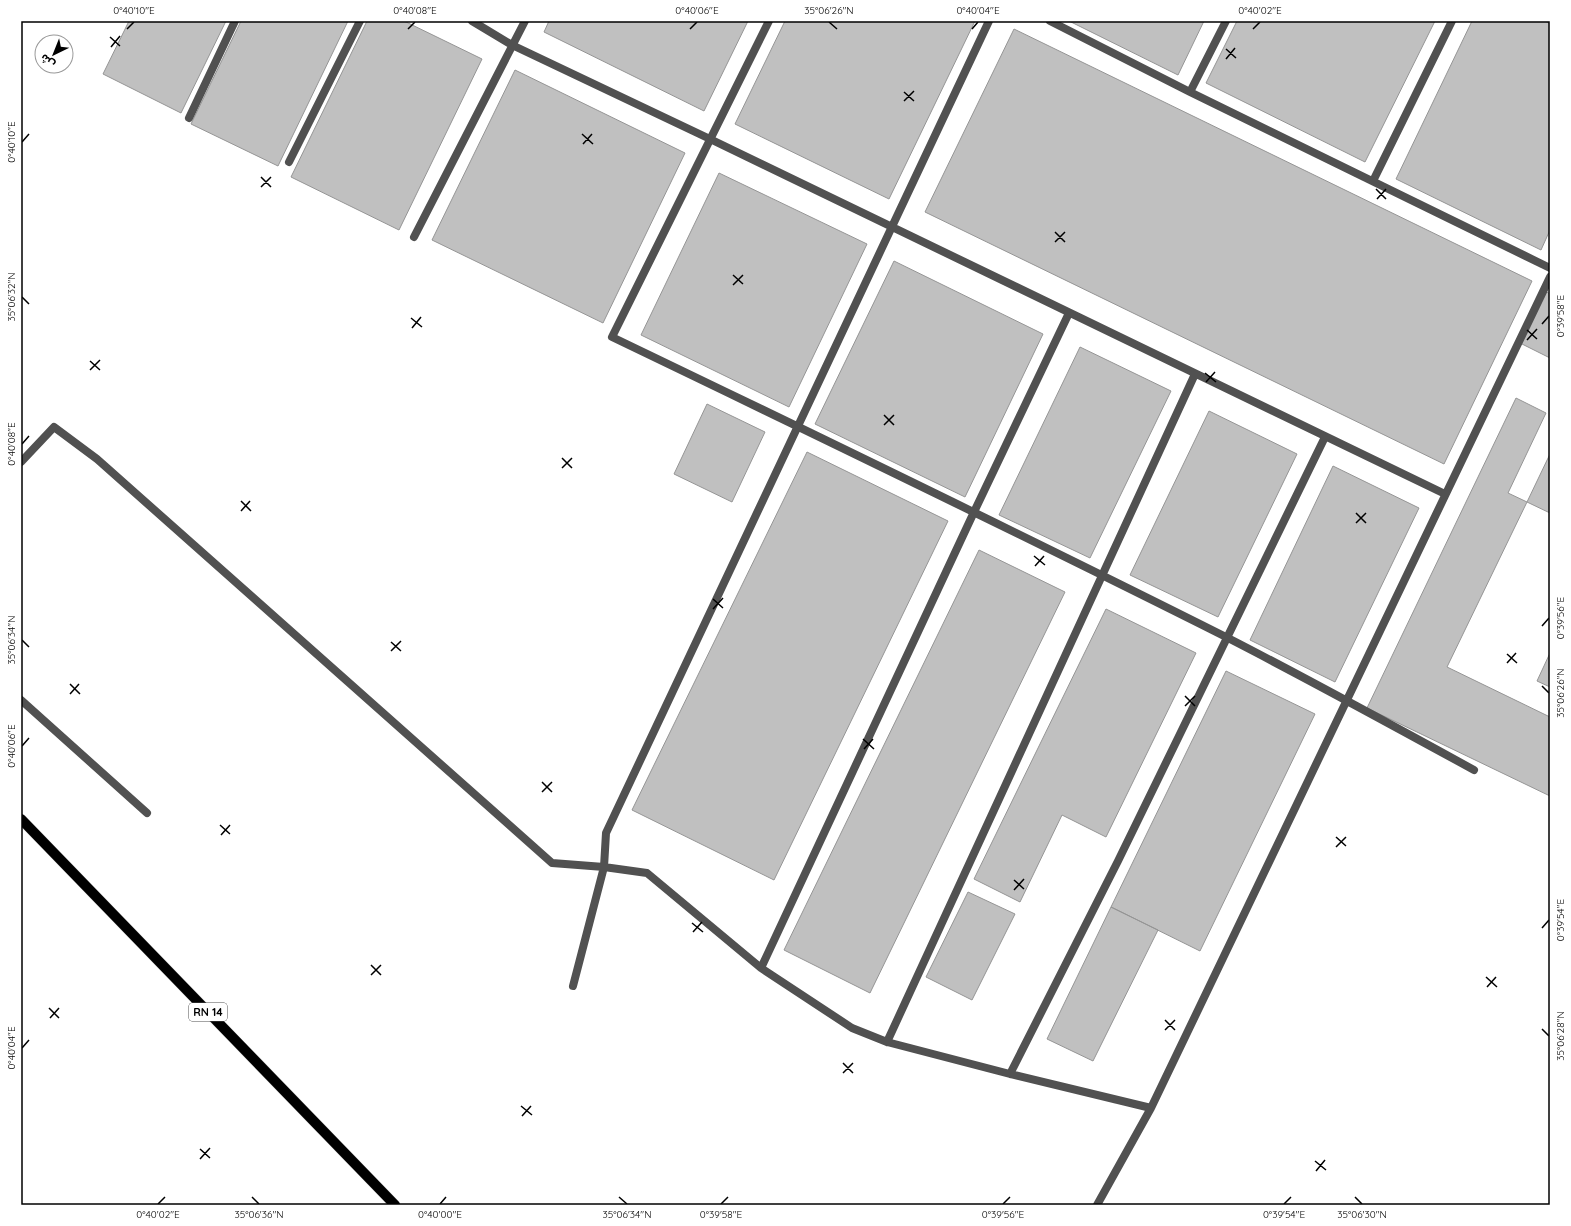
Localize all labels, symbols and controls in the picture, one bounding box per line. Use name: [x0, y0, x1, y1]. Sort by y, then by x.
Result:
text: 0°40'10"E: [113, 4, 155, 17]
text: 0°40'08"E: [393, 4, 437, 17]
text: 0°40'06"E: [675, 4, 719, 17]
text: 35°06'26"N: [804, 4, 854, 17]
text: 0°40'04"E: [956, 4, 1000, 17]
text: 0°40'02"E: [1238, 4, 1282, 17]
north arrow: [34, 34, 74, 74]
text: ش: [37, 51, 57, 72]
text: 0°40'10"E: [5, 121, 18, 163]
text: 35°06'32"N: [5, 272, 18, 322]
text: 0°39'58"E: [1554, 294, 1567, 337]
text: 0°40'08"E: [5, 422, 18, 466]
text: 0°39'56"E: [1554, 597, 1567, 639]
text: 35°06'34"N: [5, 616, 18, 664]
text: 35°06'26"N: [1554, 668, 1567, 718]
text: 0°40'06"E: [5, 724, 18, 768]
text: 0°39'54"E: [1554, 899, 1567, 941]
road number: RN 14: [189, 1003, 227, 1021]
text: 35°06'28"N: [1554, 1011, 1567, 1061]
text: 0°40'04"E: [5, 1026, 18, 1070]
text: 0°40'02"E: [136, 1208, 180, 1221]
text: 35°06'36"N: [235, 1208, 284, 1221]
text: 0°40'00"E: [418, 1208, 462, 1221]
text: 35°06'34"N: [603, 1208, 651, 1221]
text: 0°39'58"E: [700, 1208, 743, 1221]
text: 0°39'56"E: [982, 1208, 1024, 1221]
text: 0°39'54"E: [1263, 1208, 1305, 1221]
text: 35°06'30"N: [1337, 1208, 1387, 1221]

